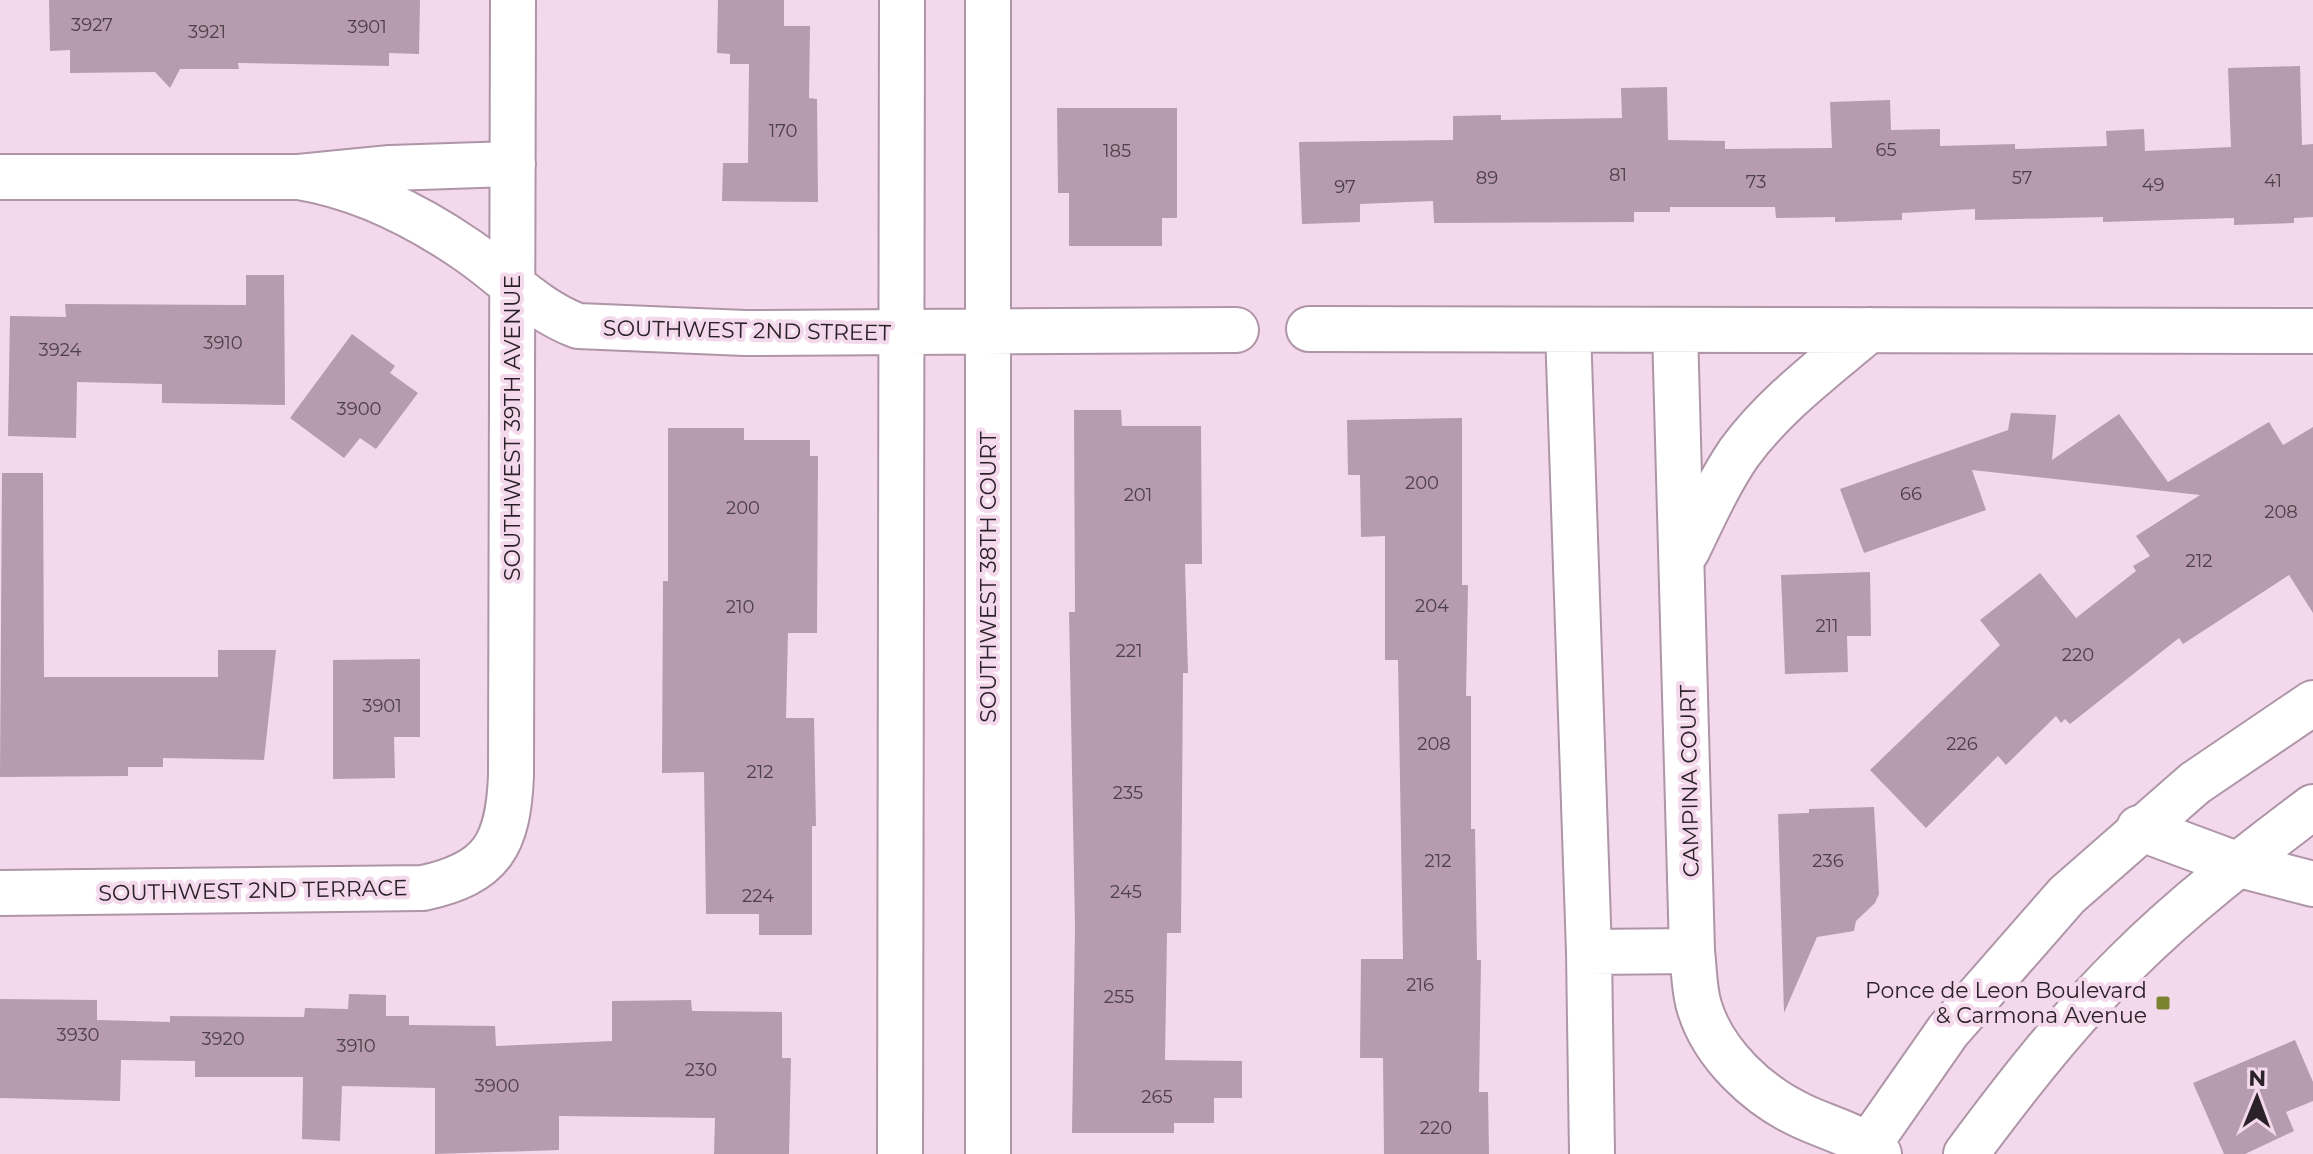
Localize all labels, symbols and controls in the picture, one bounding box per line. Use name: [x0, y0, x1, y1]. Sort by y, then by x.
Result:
house number: 3927: [71, 14, 113, 36]
house number: 3901: [347, 16, 387, 38]
house number: 3921: [188, 21, 226, 43]
house number: 170: [769, 120, 797, 142]
house number: 65: [1875, 139, 1897, 161]
house number: 185: [1103, 140, 1131, 162]
house number: 81: [1609, 164, 1627, 186]
house number: 89: [1476, 167, 1498, 189]
house number: 57: [2012, 167, 2032, 189]
house number: 41: [2264, 170, 2282, 192]
house number: 73: [1746, 171, 1766, 193]
house number: 49: [2142, 174, 2164, 196]
house number: 97: [1334, 176, 1356, 198]
street label: SOUTHWEST 39TH AVENUE: [499, 275, 526, 581]
street label: SOUTHWEST 2ND STREET: [603, 314, 892, 347]
house number: 3910: [203, 332, 243, 354]
house number: 3924: [39, 339, 82, 361]
house number: 3900: [337, 398, 381, 420]
street label: SOUTHWEST 38TH COURT: [975, 431, 1002, 723]
house number: 200: [1405, 472, 1439, 494]
house number: 66: [1900, 483, 1922, 505]
house number: 201: [1124, 484, 1152, 506]
house number: 200: [726, 497, 760, 519]
house number: 208: [2264, 501, 2298, 523]
house number: 212: [2186, 550, 2212, 572]
house number: 204: [1415, 595, 1449, 617]
house number: 210: [726, 596, 754, 618]
house number: 211: [1815, 615, 1839, 637]
house number: 221: [1116, 640, 1142, 662]
house number: 220: [2062, 644, 2094, 666]
street label: CAMPINA COURT: [1674, 684, 1705, 878]
house number: 3901: [362, 695, 402, 717]
house number: 208: [1417, 733, 1451, 755]
house number: 226: [1946, 733, 1978, 755]
house number: 212: [747, 761, 773, 783]
house number: 235: [1113, 782, 1143, 804]
house number: 212: [1425, 850, 1451, 872]
house number: 236: [1812, 850, 1844, 872]
street label: SOUTHWEST 2ND TERRACE: [98, 874, 408, 907]
house number: 245: [1110, 881, 1142, 903]
house number: 224: [742, 885, 774, 907]
house number: 216: [1406, 974, 1434, 996]
place label: Ponce de Leon Boulevard & Carmona Avenue: [1865, 977, 2147, 1029]
house number: 255: [1104, 986, 1134, 1008]
marker: Ponce de Leon Boulevard & Carmona Avenue: [2154, 994, 2172, 1012]
house number: 3930: [56, 1024, 100, 1046]
house number: 3920: [201, 1028, 245, 1050]
house number: 3910: [336, 1035, 376, 1057]
north arrow: [2217, 1058, 2297, 1138]
house number: 230: [685, 1059, 717, 1081]
text: N: [2248, 1065, 2266, 1092]
house number: 3900: [475, 1075, 519, 1097]
house number: 265: [1141, 1086, 1173, 1108]
house number: 220: [1420, 1117, 1452, 1139]

